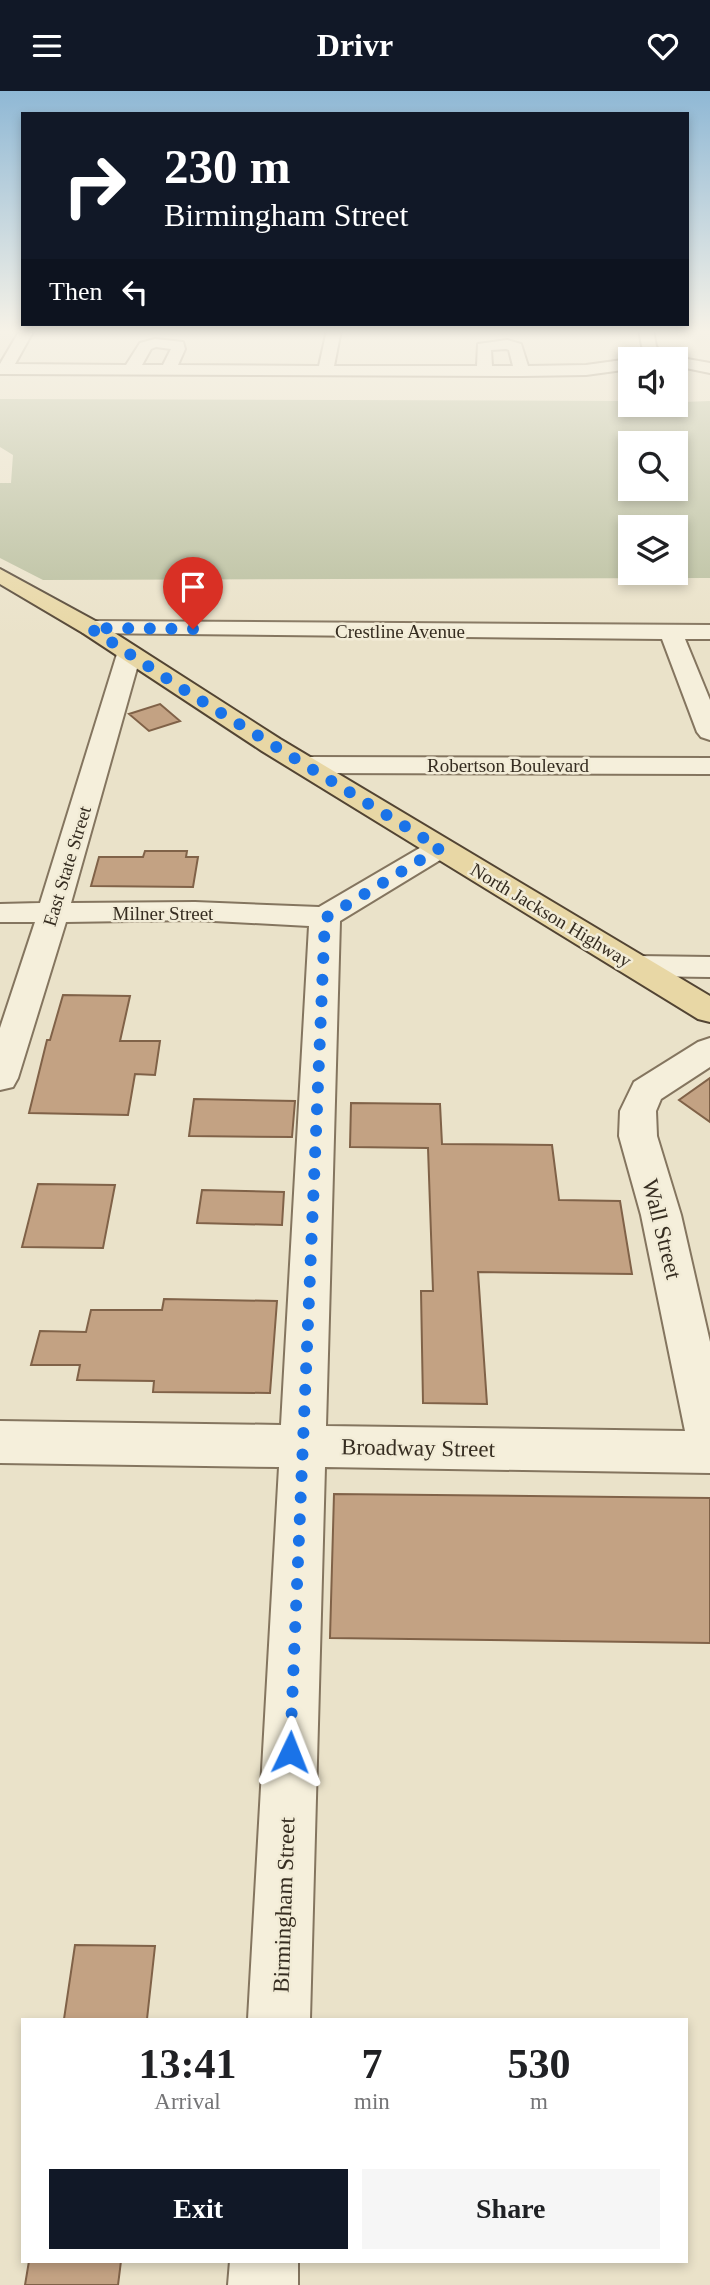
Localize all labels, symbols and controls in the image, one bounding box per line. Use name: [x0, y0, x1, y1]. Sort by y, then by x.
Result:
icon: menu: [28, 27, 66, 65]
text: Drivr: [317, 27, 393, 63]
icon: heart: [644, 27, 682, 65]
text: 230 m: [164, 139, 291, 194]
icon: right: [49, 140, 140, 231]
text: Birmingham Street: [164, 197, 408, 233]
icon: left: [116, 273, 154, 311]
text: Then: [49, 277, 102, 306]
map controls: [618, 347, 688, 585]
button: sound: [618, 347, 688, 417]
button: search: [618, 431, 688, 501]
button: layers: [618, 515, 688, 585]
pin: [163, 557, 223, 629]
icon: arrive: [174, 568, 212, 606]
street label: Crestline Avenue: [335, 621, 465, 642]
street label: Robertson Boulevard: [427, 755, 589, 776]
street label: East State Street: [39, 803, 95, 929]
street label: North Jackson Highway: [467, 859, 636, 972]
street label: Milner Street: [113, 903, 214, 924]
street label: Wall Street: [638, 1176, 687, 1282]
street label: Broadway Street: [341, 1434, 496, 1462]
position arrow: [253, 1715, 327, 1789]
street label: Birmingham Street: [268, 1816, 300, 1993]
text: 13:41: [139, 2041, 237, 2087]
text: 7: [361, 2041, 382, 2087]
text: 530: [507, 2041, 570, 2087]
text: Arrival: [154, 2089, 221, 2114]
text: min: [354, 2089, 390, 2114]
text: m: [530, 2089, 548, 2114]
button: Exit: [49, 2169, 348, 2249]
button: Share: [362, 2169, 660, 2249]

